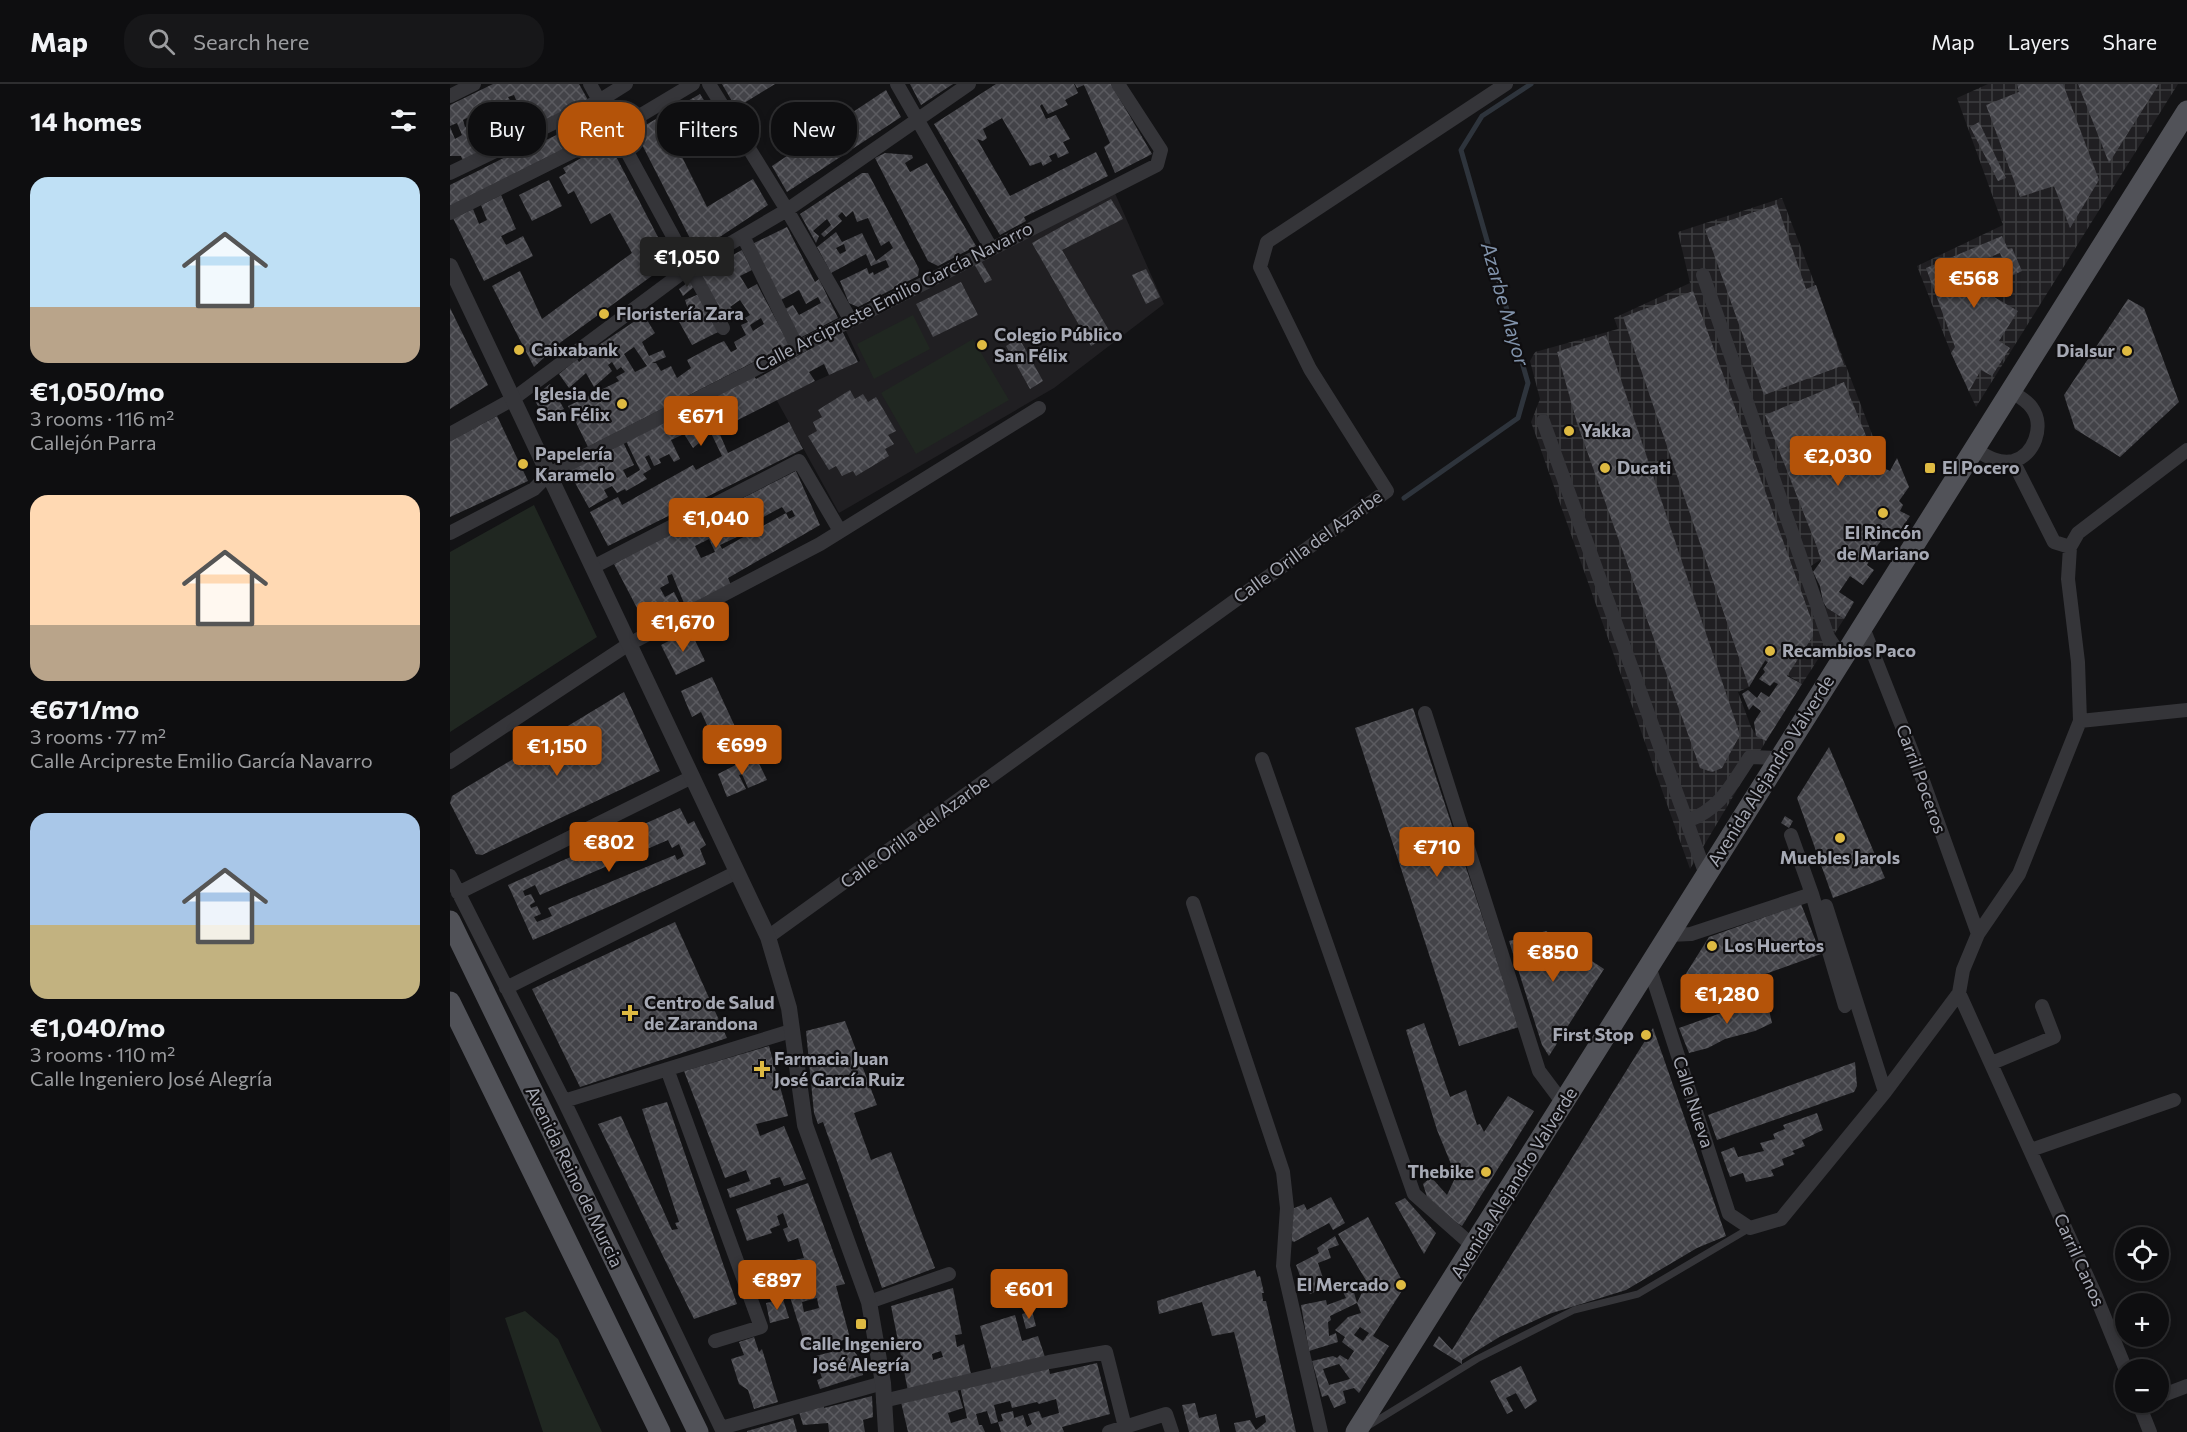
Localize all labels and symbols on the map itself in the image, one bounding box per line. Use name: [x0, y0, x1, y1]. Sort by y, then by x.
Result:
street label: Calle Arcipreste Emilio García Navarro: [751, 216, 1036, 376]
pin: €1,050: [638, 237, 736, 288]
water label: Azarbe Mayor: [1477, 238, 1535, 369]
pin: €568: [1938, 258, 2010, 309]
place label: Floristería Zara: [616, 302, 744, 324]
marker: Floristería Zara: [597, 307, 611, 321]
place label: Colegio Público San Félix: [994, 323, 1123, 366]
place label: Caixabank: [531, 338, 619, 360]
marker: Colegio Público San Félix: [975, 338, 989, 352]
place label: Dialsur: [2056, 339, 2116, 361]
marker: Caixabank: [512, 343, 526, 357]
marker: Dialsur: [2120, 344, 2134, 358]
place label: Iglesia de San Félix: [534, 382, 610, 425]
pin: €671: [665, 396, 737, 447]
marker: Iglesia de San Félix: [615, 397, 629, 411]
place label: Yakka: [1581, 419, 1631, 441]
marker: Yakka: [1562, 424, 1576, 438]
pin: €2,030: [1789, 436, 1887, 487]
place label: Papelería Karamelo: [535, 442, 615, 485]
place label: Ducati: [1617, 456, 1671, 478]
place label: El Pocero: [1942, 456, 2020, 478]
marker: Papelería Karamelo: [516, 457, 530, 471]
marker: Ducati: [1598, 461, 1612, 475]
marker: El Pocero: [1923, 461, 1937, 475]
street label: Calle Orilla del Azarbe: [1229, 485, 1386, 608]
pin: €1,040: [667, 498, 765, 549]
marker: El Rincón de Mariano: [1876, 506, 1890, 520]
place label: El Rincón de Mariano: [1836, 521, 1930, 564]
pin: €1,670: [634, 602, 732, 653]
place label: Recambios Paco: [1782, 639, 1916, 661]
marker: Recambios Paco: [1763, 644, 1777, 658]
street label: Avenida Alejandro Valverde: [1702, 671, 1838, 870]
street label: Carril Poceros: [1892, 721, 1952, 836]
pin: €699: [706, 725, 778, 776]
pin: €1,150: [508, 726, 606, 777]
street label: Calle Orilla del Azarbe: [836, 770, 993, 893]
pin: €802: [573, 822, 645, 873]
pin: €710: [1401, 827, 1473, 878]
marker: Muebles Jarols: [1833, 831, 1847, 845]
place label: Muebles Jarols: [1780, 846, 1900, 868]
pin: €850: [1517, 932, 1589, 983]
place label: Los Huertos: [1724, 934, 1824, 956]
marker: Los Huertos: [1705, 939, 1719, 953]
pin: €1,280: [1678, 974, 1776, 1025]
place label: Centro de Salud de Zarandona: [644, 991, 775, 1034]
marker: Centro de Salud de Zarandona: [621, 1004, 639, 1022]
place label: First Stop: [1553, 1023, 1634, 1045]
marker: First Stop: [1639, 1028, 1653, 1042]
place label: Farmacia Juan José García Ruiz: [774, 1047, 905, 1090]
street label: Calle Nueva: [1669, 1053, 1719, 1150]
marker: Farmacia Juan José García Ruiz: [755, 1062, 769, 1076]
street label: Avenida Reino de Murcia: [521, 1082, 628, 1271]
street label: Avenida Alejandro Valverde: [1445, 1083, 1581, 1282]
place label: Thebike: [1407, 1160, 1474, 1182]
marker: Thebike: [1479, 1165, 1493, 1179]
street label: Carril Canos: [2050, 1210, 2110, 1310]
pin: €897: [741, 1260, 813, 1311]
pin: €601: [993, 1269, 1065, 1320]
place label: El Mercado: [1297, 1273, 1389, 1295]
marker: El Mercado: [1394, 1278, 1408, 1292]
marker: Calle Ingeniero José Alegría: [854, 1317, 868, 1331]
place label: Calle Ingeniero José Alegría: [800, 1332, 923, 1375]

